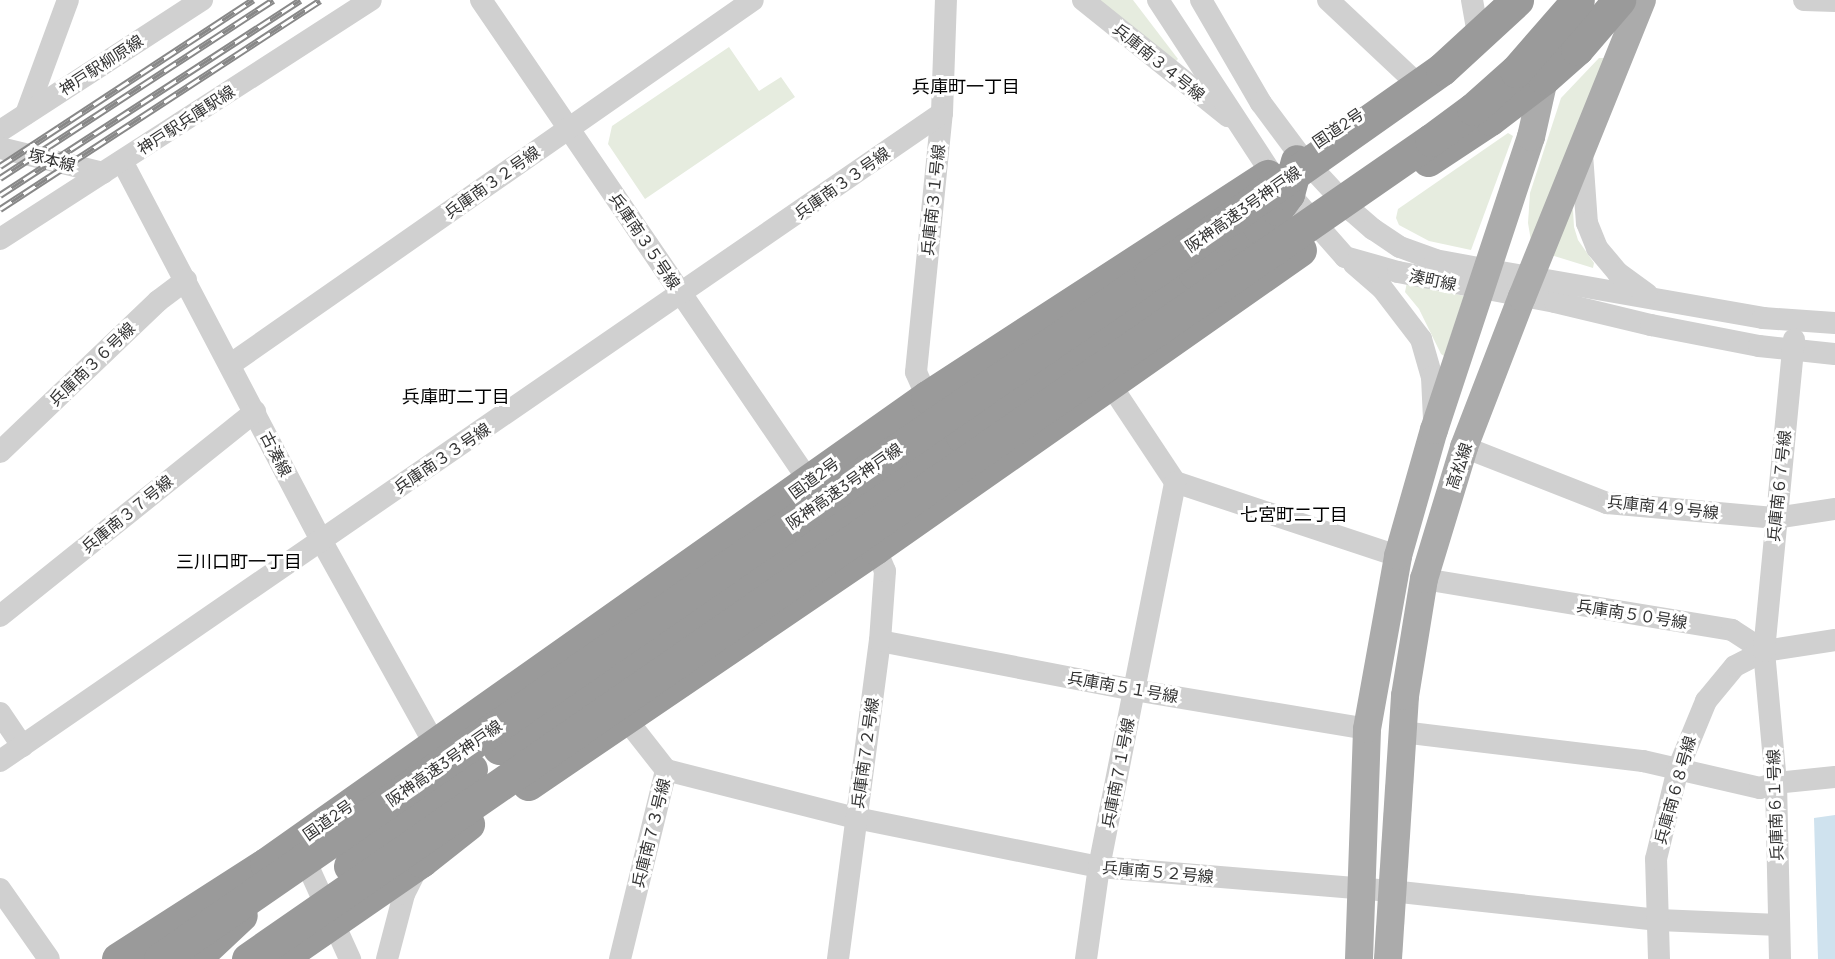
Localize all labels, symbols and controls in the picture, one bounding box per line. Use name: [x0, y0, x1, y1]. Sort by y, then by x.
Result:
street label: 兵庫南３４号線: [1109, 19, 1209, 105]
street label: 神戸駅柳原線: [56, 31, 146, 99]
district label: 兵庫町一丁目: [912, 75, 1020, 97]
street label: 神戸駅兵庫駅線: [134, 81, 238, 159]
street label: 国道2号: [1309, 104, 1367, 152]
street label: 兵庫南３２号線: [441, 142, 543, 222]
street label: 兵庫南３３号線: [791, 143, 893, 223]
street label: 兵庫南３１号線: [918, 143, 948, 257]
street label: 塚本線: [26, 145, 78, 175]
street label: 阪神高速3号神戸線: [1181, 162, 1305, 256]
street label: 兵庫南３５号線: [606, 189, 684, 293]
street label: 湊町線: [1408, 266, 1458, 294]
street label: 兵庫南３６号線: [45, 318, 139, 410]
district label: 兵庫町二丁目: [402, 385, 510, 407]
street label: 兵庫南３３号線: [390, 419, 494, 497]
street label: 古湊線: [257, 428, 295, 480]
street label: 兵庫南６７号線: [1764, 429, 1794, 543]
street label: 阪神高速3号神戸線: [782, 439, 906, 533]
street label: 高松線: [1442, 440, 1476, 492]
street label: 国道2号: [785, 453, 843, 503]
street label: 兵庫南３７号線: [77, 471, 177, 557]
street label: 兵庫南４９号線: [1606, 492, 1720, 522]
district label: 七宮町二丁目: [1240, 503, 1348, 525]
district label: 三川口町一丁目: [176, 550, 302, 572]
street label: 兵庫南５０号線: [1575, 596, 1689, 632]
street label: 兵庫南５１号線: [1066, 668, 1180, 706]
street label: 兵庫南７２号線: [848, 696, 882, 810]
street label: 阪神高速3号神戸線: [382, 716, 506, 810]
street label: 兵庫南７１号線: [1098, 716, 1138, 830]
street label: 兵庫南６８号線: [1650, 734, 1700, 846]
street label: 兵庫南６１号線: [1763, 749, 1787, 861]
street label: 兵庫南７３号線: [628, 776, 674, 890]
street label: 国道2号: [299, 796, 357, 844]
street label: 兵庫南５２号線: [1101, 858, 1215, 886]

